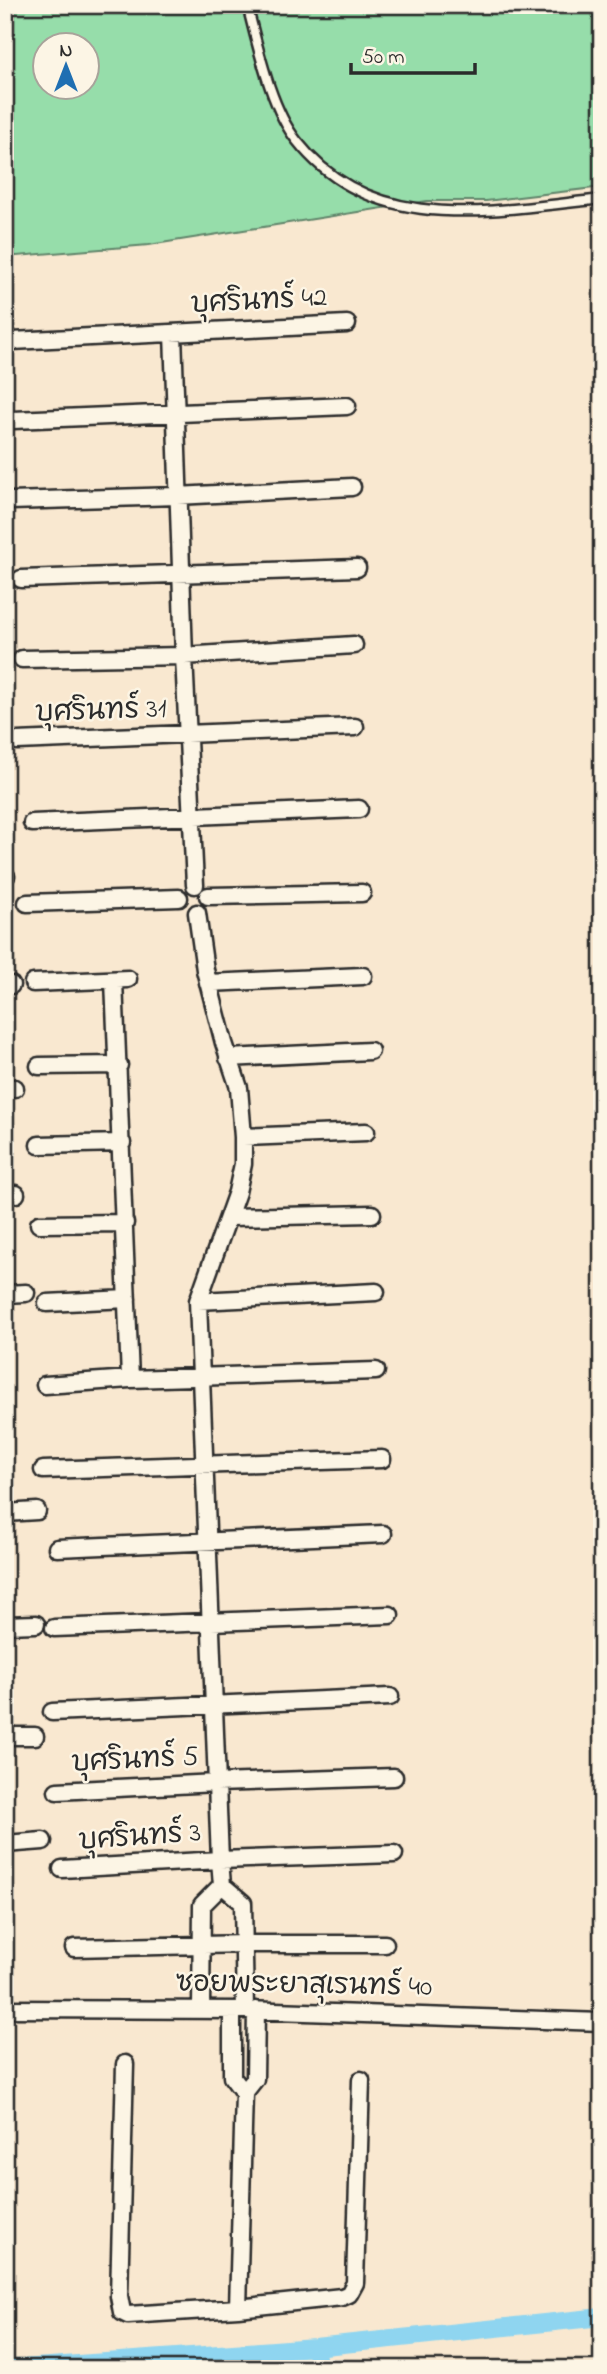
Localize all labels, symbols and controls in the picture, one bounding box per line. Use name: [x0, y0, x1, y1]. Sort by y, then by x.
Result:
north arrow: [32, 32, 102, 102]
scale bar: [351, 32, 476, 76]
text: N: [60, 38, 73, 65]
text: 50 m: [362, 43, 405, 73]
street label: บุศรินทร์ 42: [190, 276, 328, 326]
street label: บุศรินทร์ 31: [34, 687, 168, 735]
street label: บุศรินทร์ 5: [70, 1735, 200, 1785]
street label: บุศรินทร์ 3: [77, 1811, 203, 1863]
street label: ซอยพระยาสุเรนทร์ 40: [175, 1961, 433, 2009]

